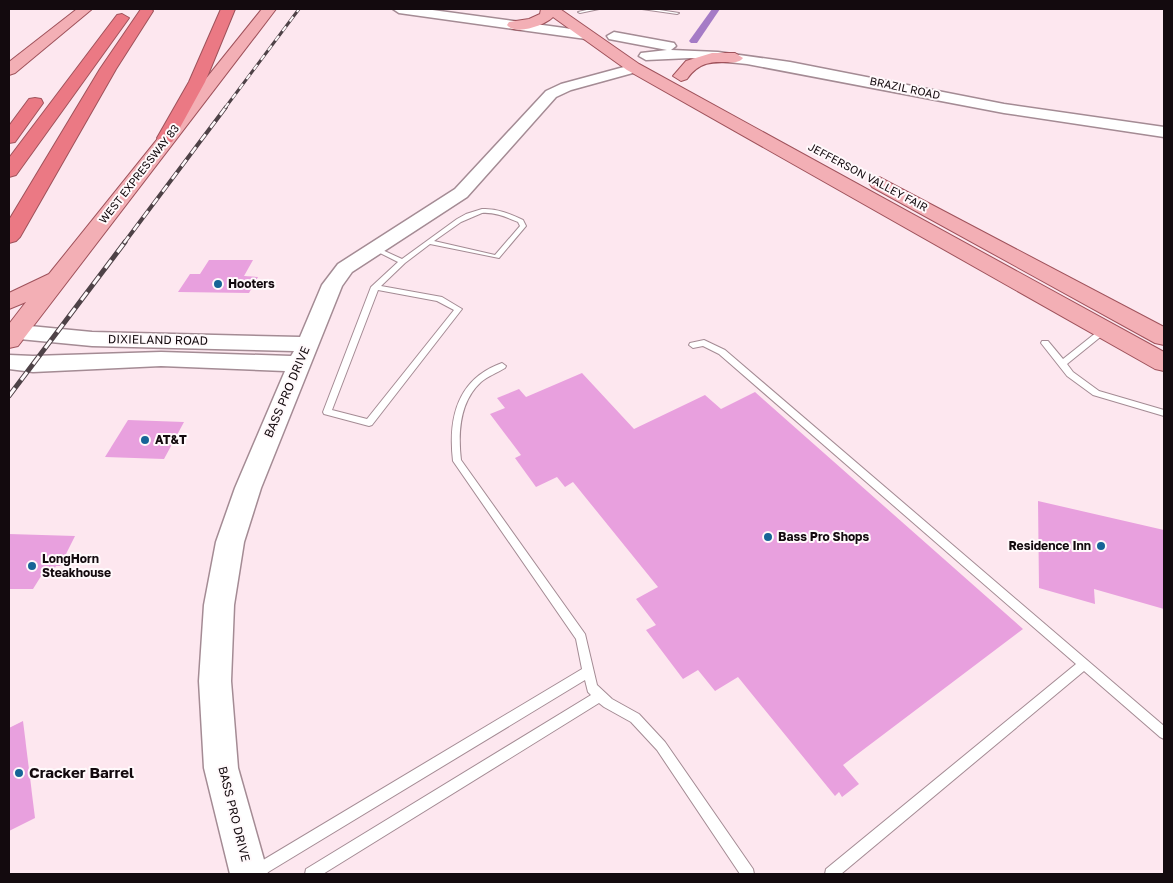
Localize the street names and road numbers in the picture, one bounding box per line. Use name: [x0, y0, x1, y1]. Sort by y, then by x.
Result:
street label: BRAZIL ROAD: [869, 74, 942, 101]
street label: WEST EXPRESSWAY 83: [96, 122, 181, 226]
street label: JEFFERSON VALLEY FAIR: [806, 139, 930, 214]
street label: DIXIELAND ROAD: [108, 331, 208, 348]
street label: BASS PRO DRIVE: [261, 344, 313, 440]
street label: BASS PRO DRIVE: [215, 765, 254, 863]

